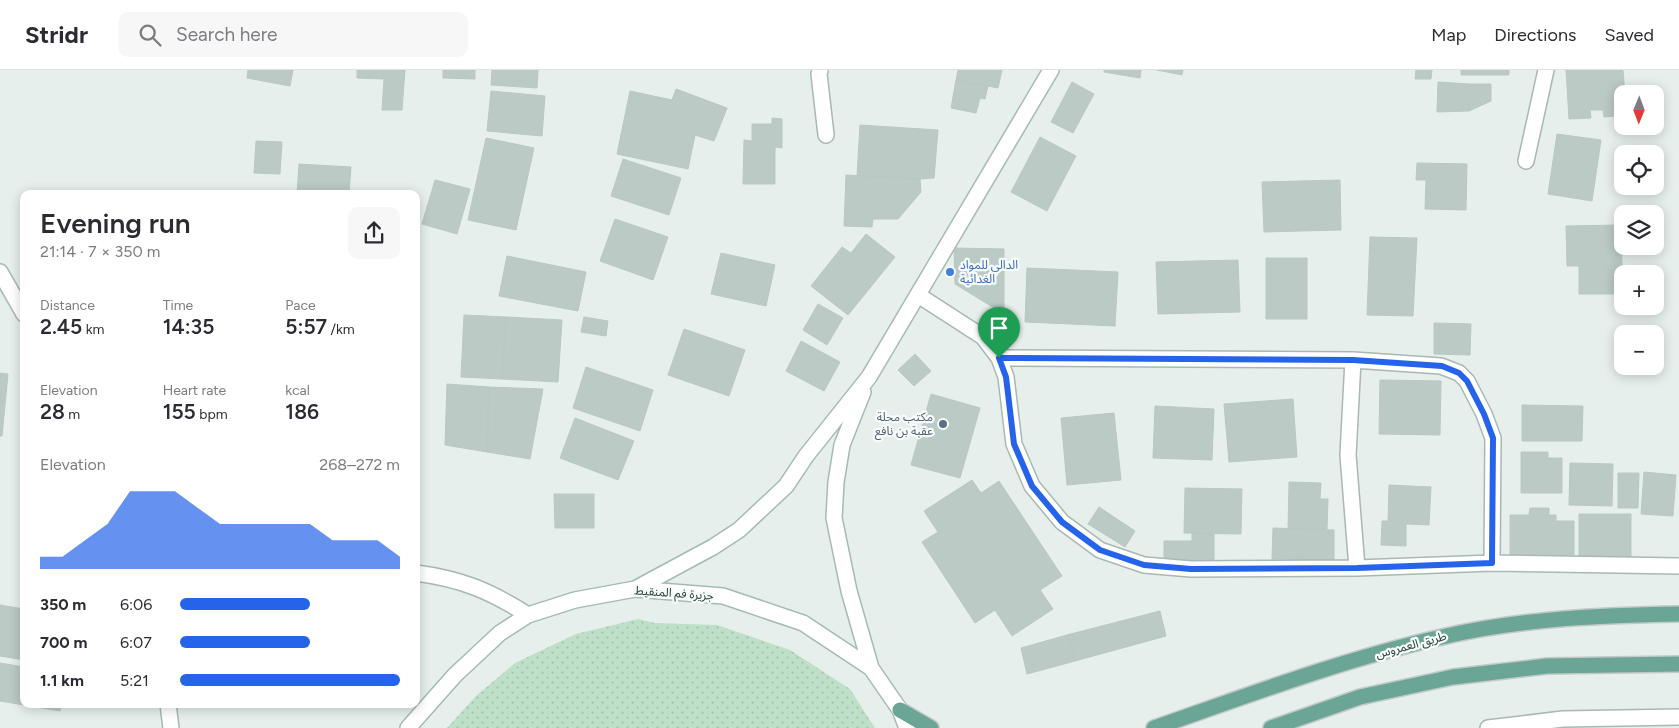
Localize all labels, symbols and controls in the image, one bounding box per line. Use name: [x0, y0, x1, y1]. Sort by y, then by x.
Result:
search box: [118, 12, 468, 57]
text: Stridr: [25, 20, 88, 49]
icon: search: [136, 21, 164, 49]
text: Search here: [176, 23, 277, 46]
text: Map: [1431, 24, 1466, 46]
text: Directions: [1494, 24, 1576, 46]
text: Saved: [1604, 24, 1654, 46]
north arrow: [1614, 85, 1664, 135]
map controls: [1614, 85, 1664, 375]
button: locate: [1614, 145, 1664, 195]
button: layers: [1614, 205, 1664, 255]
text: Evening run: [40, 206, 191, 240]
button: share: [348, 207, 400, 259]
text: 21:14 · 7 × 350 m: [40, 242, 160, 261]
place label: الدالي للمواد الغدائية: [960, 258, 1018, 286]
button: +: [1614, 265, 1664, 315]
marker: الدالي للمواد الغدائية: [944, 266, 956, 278]
text: Distance: [40, 297, 95, 314]
text: Time: [163, 297, 193, 314]
text: Pace: [285, 297, 316, 314]
pin: [978, 307, 1020, 358]
text: 2.45: [40, 314, 82, 339]
text: 14:35: [163, 314, 214, 339]
text: 5:57: [285, 314, 327, 339]
icon: arrive: [985, 314, 1013, 342]
text: km: [82, 321, 104, 338]
text: /km: [327, 321, 355, 338]
button: −: [1614, 325, 1664, 375]
text: Elevation: [40, 382, 98, 399]
text: Heart rate: [163, 382, 226, 399]
text: kcal: [285, 382, 310, 399]
text: 28: [40, 399, 65, 424]
text: 155: [163, 399, 196, 424]
text: 186: [285, 399, 319, 424]
text: m: [65, 406, 80, 423]
text: bpm: [196, 406, 228, 423]
place label: مكتب محلة عقبة بن نافع: [875, 410, 933, 440]
marker: مكتب محلة عقبة بن نافع: [937, 418, 949, 430]
text: Elevation: [40, 455, 106, 474]
text: 268–272 m: [319, 455, 400, 474]
street label: جزيرة فم المنقيط: [634, 583, 714, 605]
text: 350 m: [40, 595, 86, 614]
text: 6:06: [120, 595, 152, 614]
street label: طريق العمروس: [1374, 629, 1448, 662]
text: 700 m: [40, 633, 87, 652]
text: 6:07: [120, 633, 152, 652]
text: 1.1 km: [40, 671, 84, 690]
text: 5:21: [120, 671, 149, 690]

